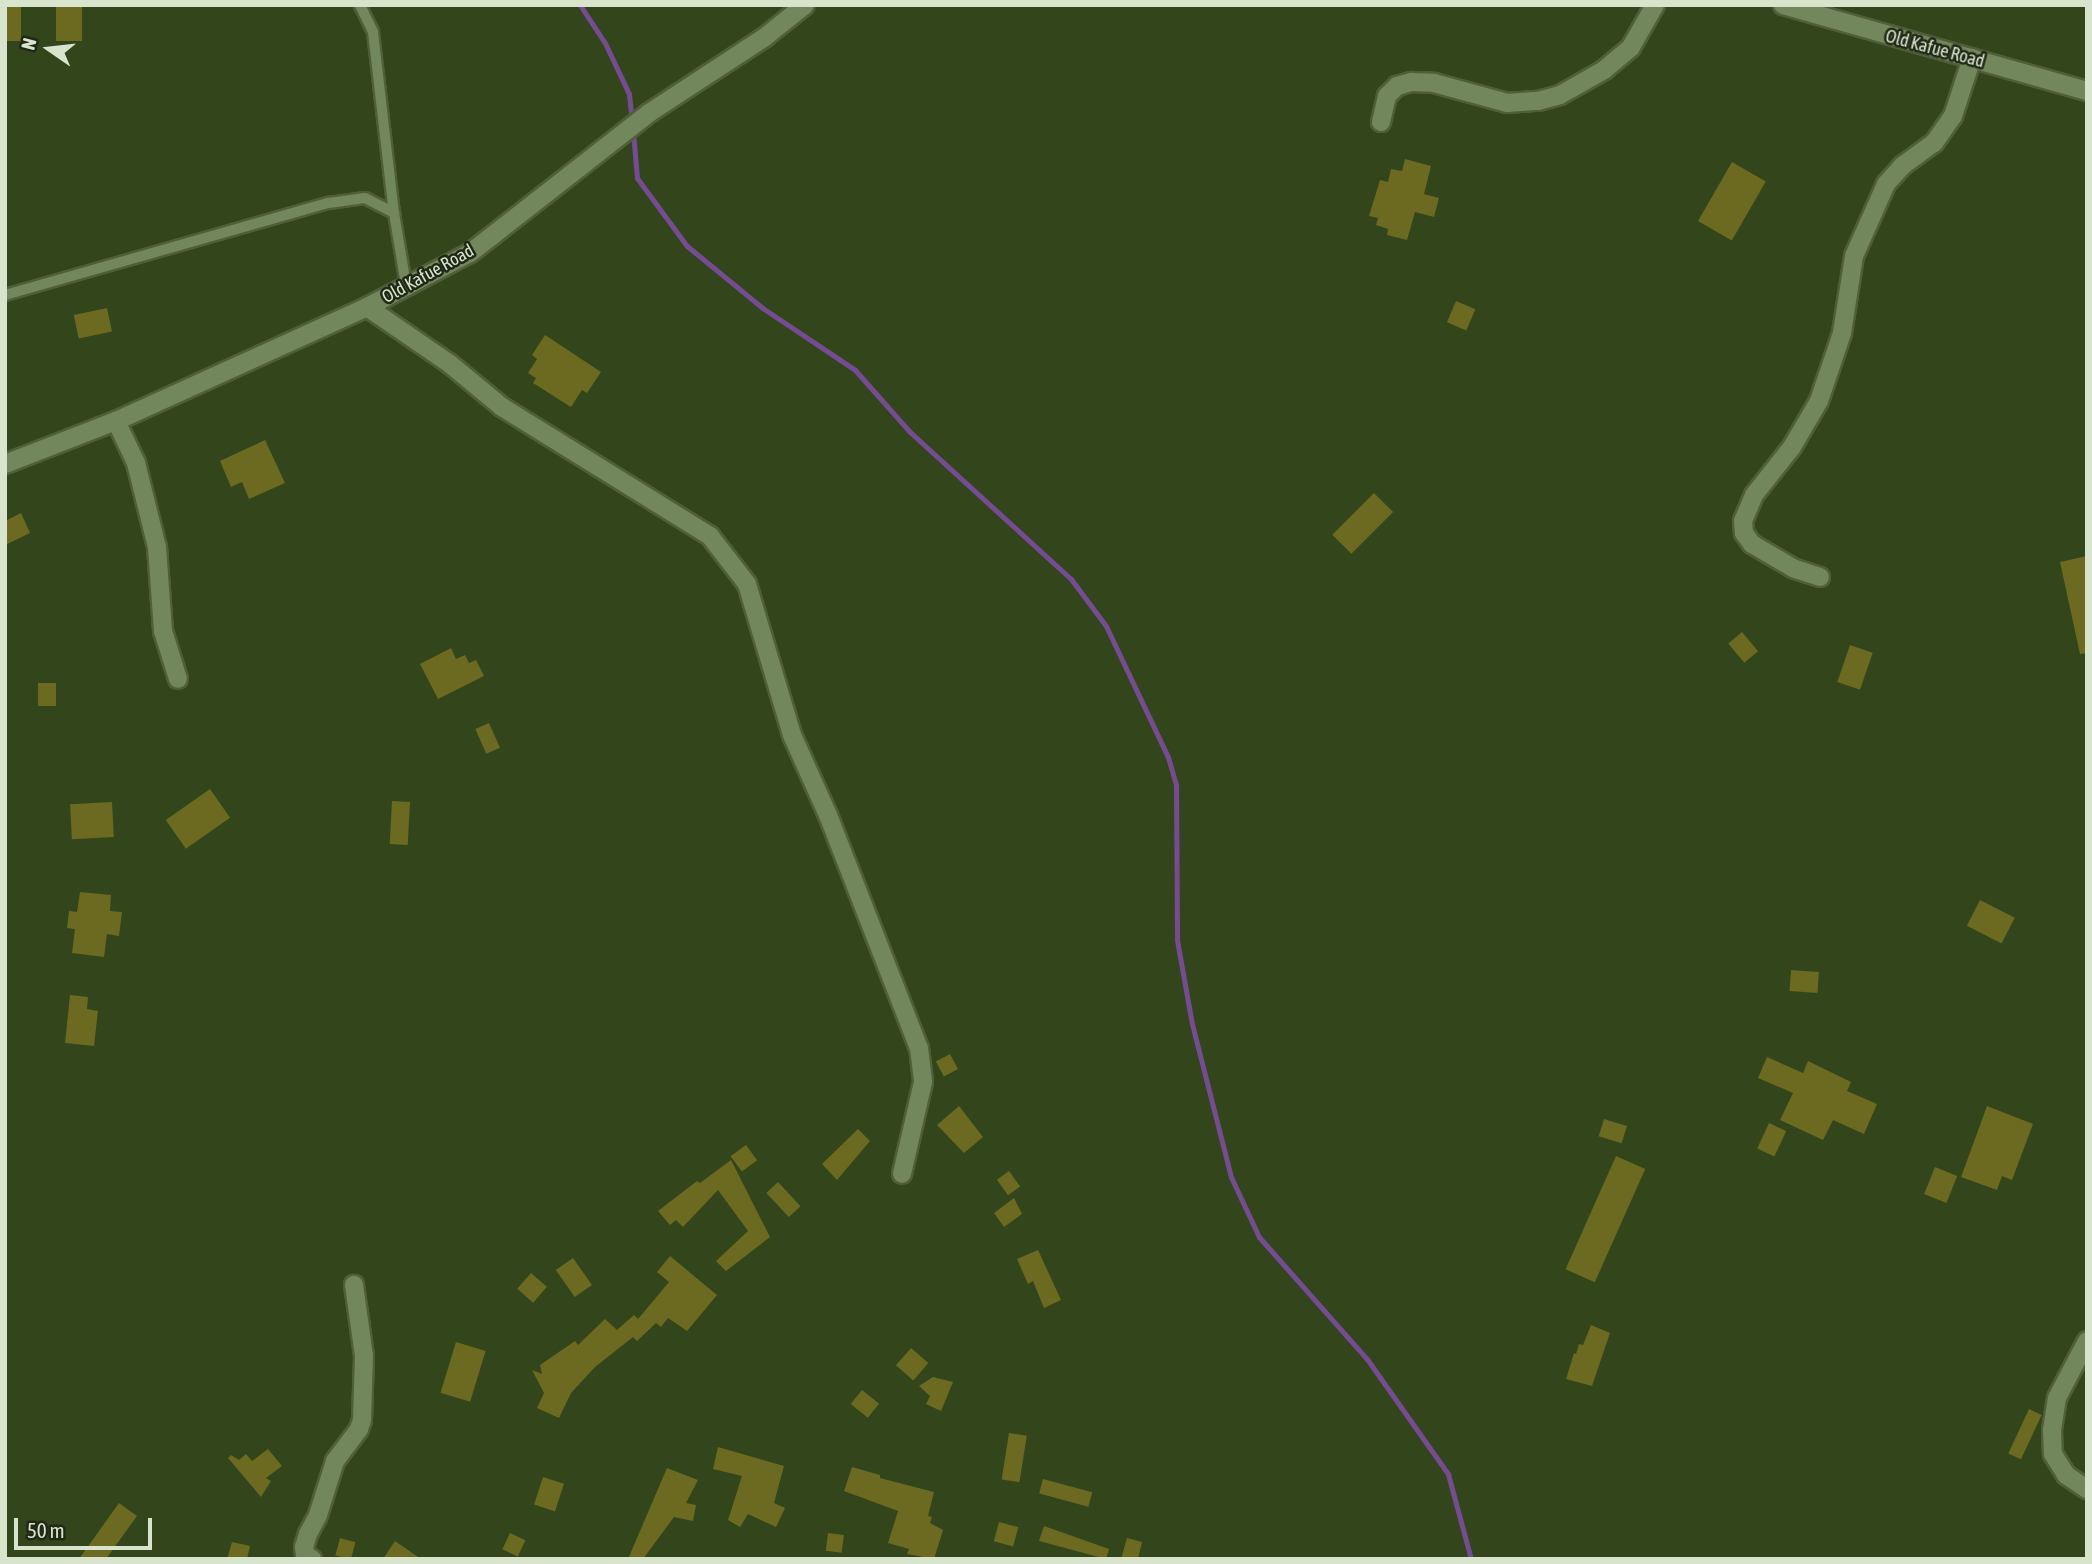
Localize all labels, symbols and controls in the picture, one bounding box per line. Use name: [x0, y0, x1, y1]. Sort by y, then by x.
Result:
north arrow: [14, 14, 84, 84]
street label: Old Kafue Road: [1883, 25, 1987, 73]
text: N: [17, 36, 41, 52]
street label: Old Kafue Road: [378, 240, 478, 308]
scale bar: [18, 1504, 156, 1548]
text: 50 m: [27, 1518, 65, 1542]

